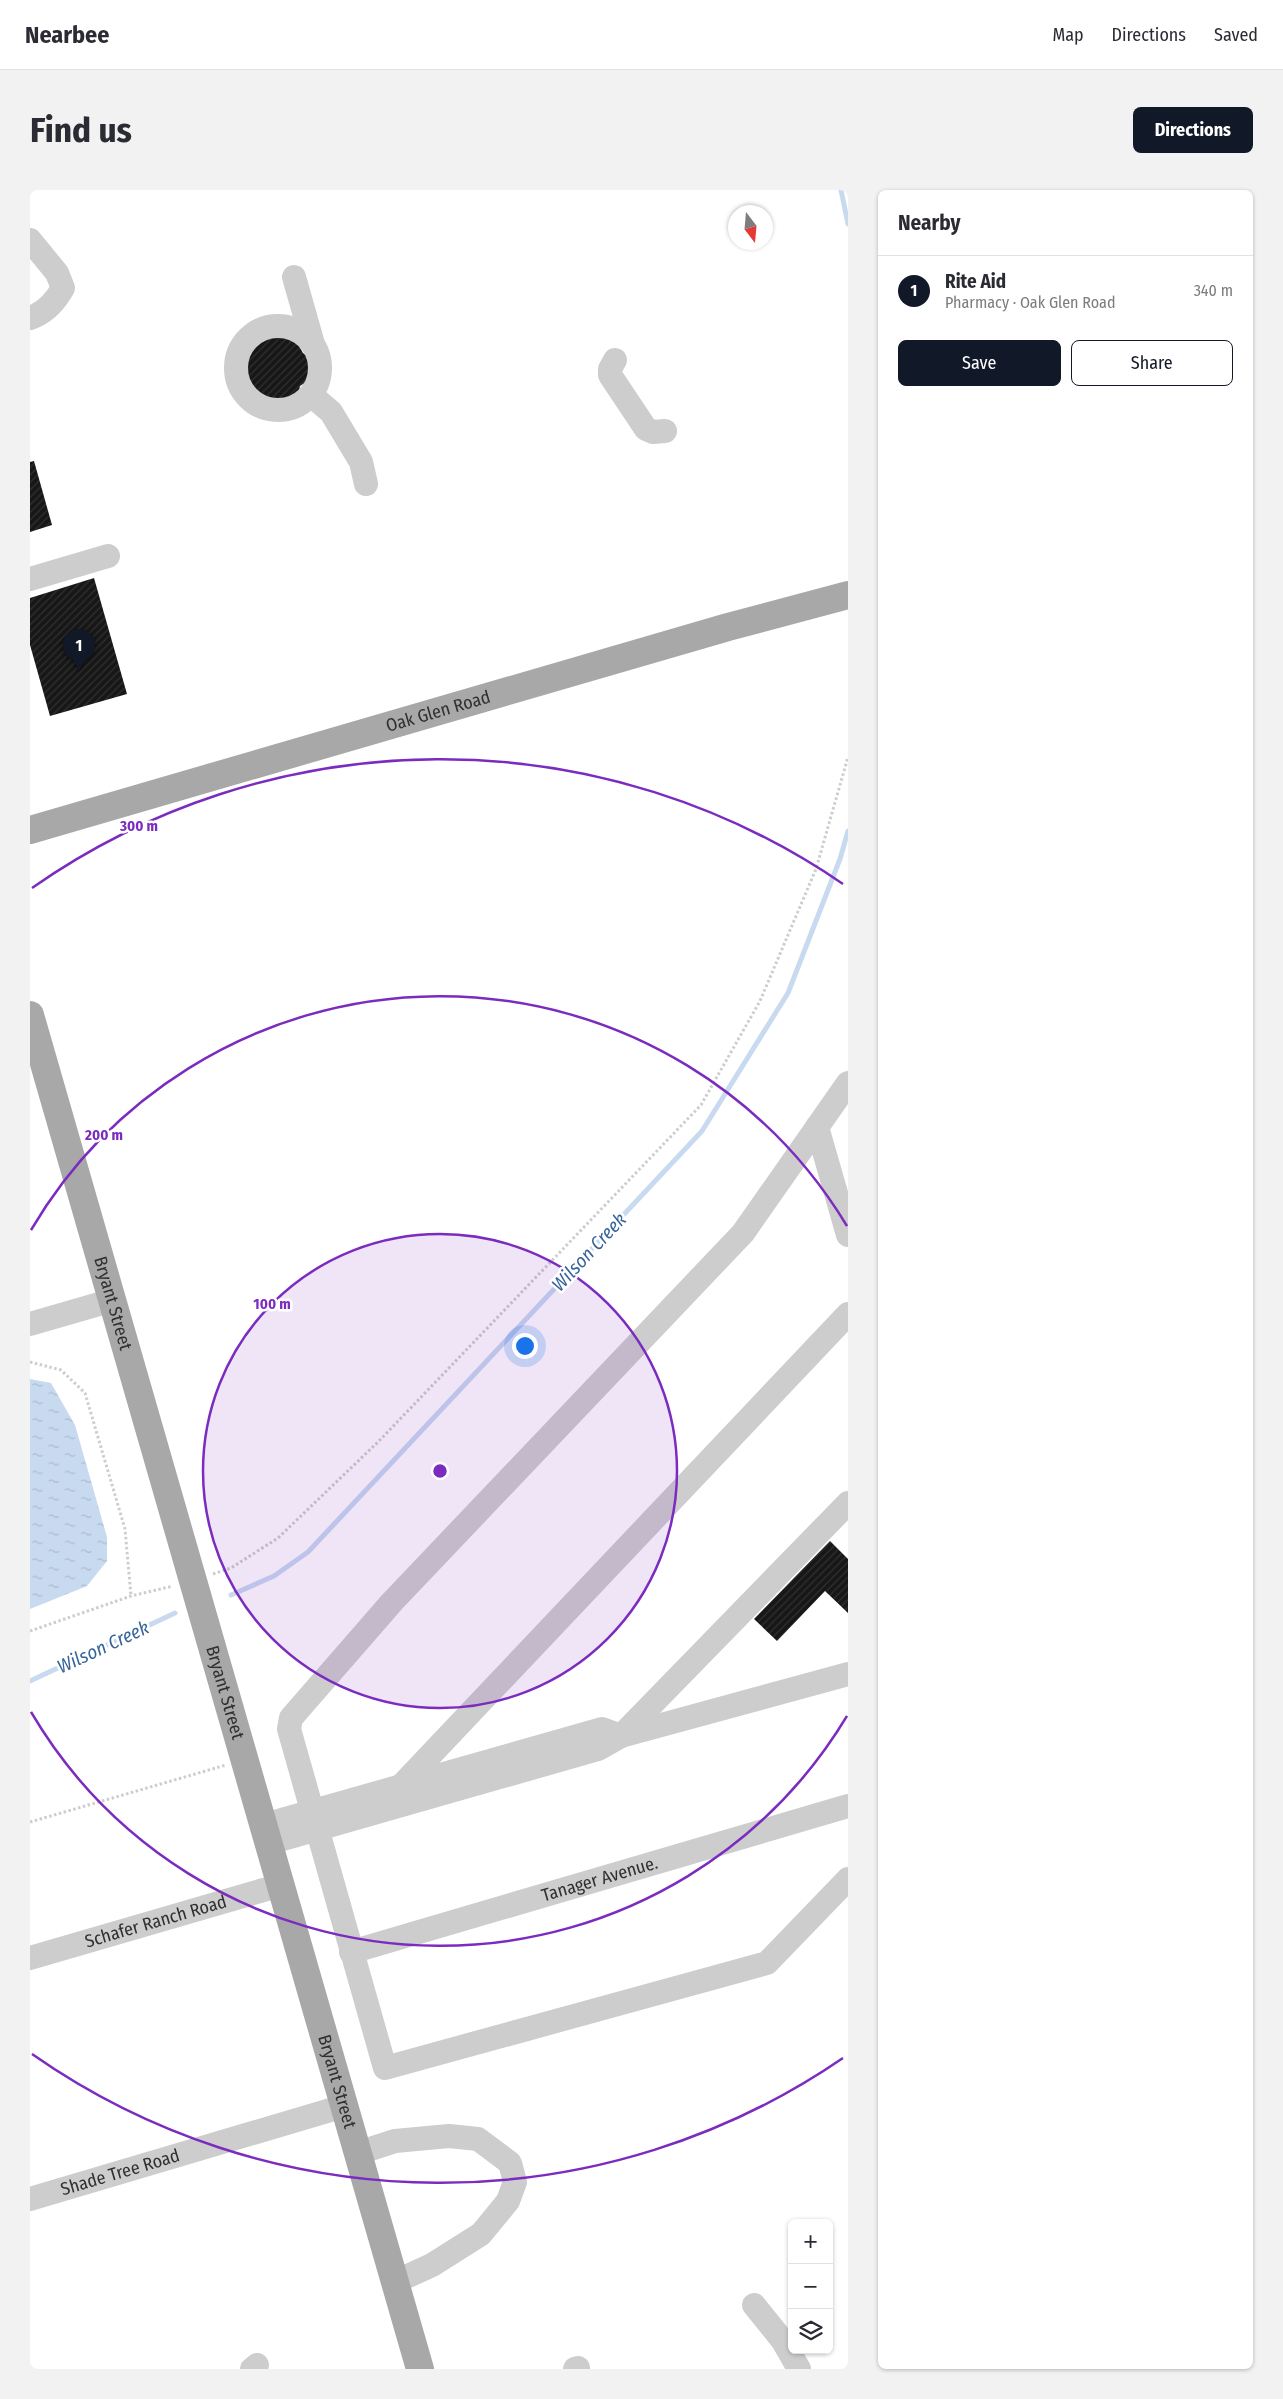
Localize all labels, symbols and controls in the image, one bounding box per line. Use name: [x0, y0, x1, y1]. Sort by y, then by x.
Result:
text: Nearbee: [25, 21, 109, 49]
text: Map: [1052, 24, 1084, 46]
text: Directions: [1112, 24, 1186, 46]
text: Saved: [1214, 24, 1258, 46]
button: Directions: [1133, 107, 1253, 153]
text: Find us: [30, 109, 132, 151]
north arrow: [728, 205, 773, 250]
text: Nearby: [898, 210, 960, 236]
text: Rite Aid: [945, 270, 1006, 293]
text: 1: [911, 281, 917, 300]
text: 340 m: [1194, 281, 1233, 300]
text: Pharmacy · Oak Glen Road: [945, 293, 1115, 312]
button: Save: [898, 340, 1061, 386]
button: Share: [1071, 340, 1233, 386]
pin: 1: [63, 629, 95, 670]
street label: Oak Glen Road: [383, 686, 493, 737]
text: 300 m: [119, 817, 158, 835]
text: 200 m: [84, 1126, 123, 1144]
water label: Wilson Creek: [547, 1208, 631, 1296]
street label: Bryant Street: [89, 1254, 137, 1353]
text: 100 m: [253, 1295, 291, 1313]
your location: [512, 1333, 538, 1359]
centre of rings: [431, 1462, 449, 1480]
water label: Wilson Creek: [53, 1616, 153, 1678]
street label: Bryant Street: [201, 1643, 249, 1742]
street label: Tanager Avenue.: [539, 1852, 660, 1906]
street label: Schafer Ranch Road: [82, 1890, 229, 1952]
street label: Bryant Street: [313, 2032, 361, 2131]
street label: Shade Tree Road: [58, 2144, 182, 2200]
map controls: [788, 2219, 833, 2354]
button: +: [788, 2219, 833, 2264]
button: −: [788, 2264, 833, 2309]
button: layers: [788, 2309, 833, 2354]

